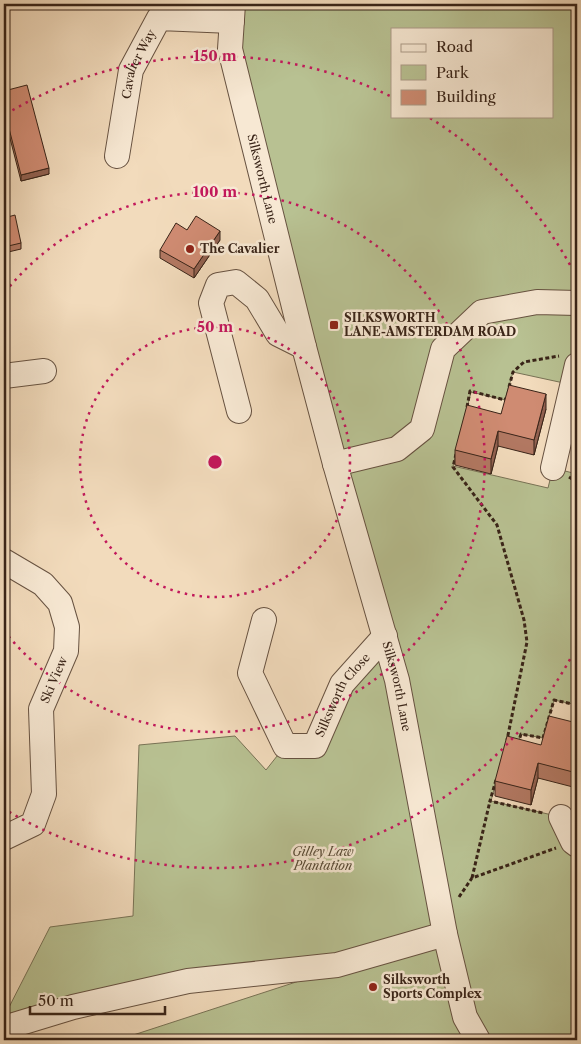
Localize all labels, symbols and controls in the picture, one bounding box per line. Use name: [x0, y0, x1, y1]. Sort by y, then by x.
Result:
street label: Cavalier Way: [118, 26, 159, 100]
legend: [391, 28, 554, 118]
text: Road: [436, 37, 473, 56]
text: 150 m: [193, 46, 237, 65]
text: Park: [436, 63, 470, 82]
text: Building: [436, 87, 496, 106]
street label: Silksworth Lane: [244, 132, 281, 226]
text: 100 m: [193, 182, 237, 201]
place label: The Cavalier: [200, 241, 280, 256]
marker: The Cavalier: [184, 243, 196, 255]
place label: SILKSWORTH LANE-AMSTERDAM ROAD: [344, 310, 516, 339]
text: 50 m: [197, 317, 233, 336]
marker: SILKSWORTH LANE-AMSTERDAM ROAD: [328, 319, 340, 331]
centre of rings: [206, 453, 224, 471]
street label: Silksworth Lane: [379, 639, 415, 733]
street label: Silksworth Close: [312, 650, 373, 739]
street label: Ski View: [37, 653, 70, 705]
park label: Gilley Law Plantation: [292, 844, 354, 873]
place label: Silksworth Sports Complex: [383, 972, 482, 1001]
marker: Silksworth Sports Complex: [367, 981, 379, 993]
scale bar: [30, 984, 165, 1016]
text: 50 m: [38, 991, 74, 1010]

